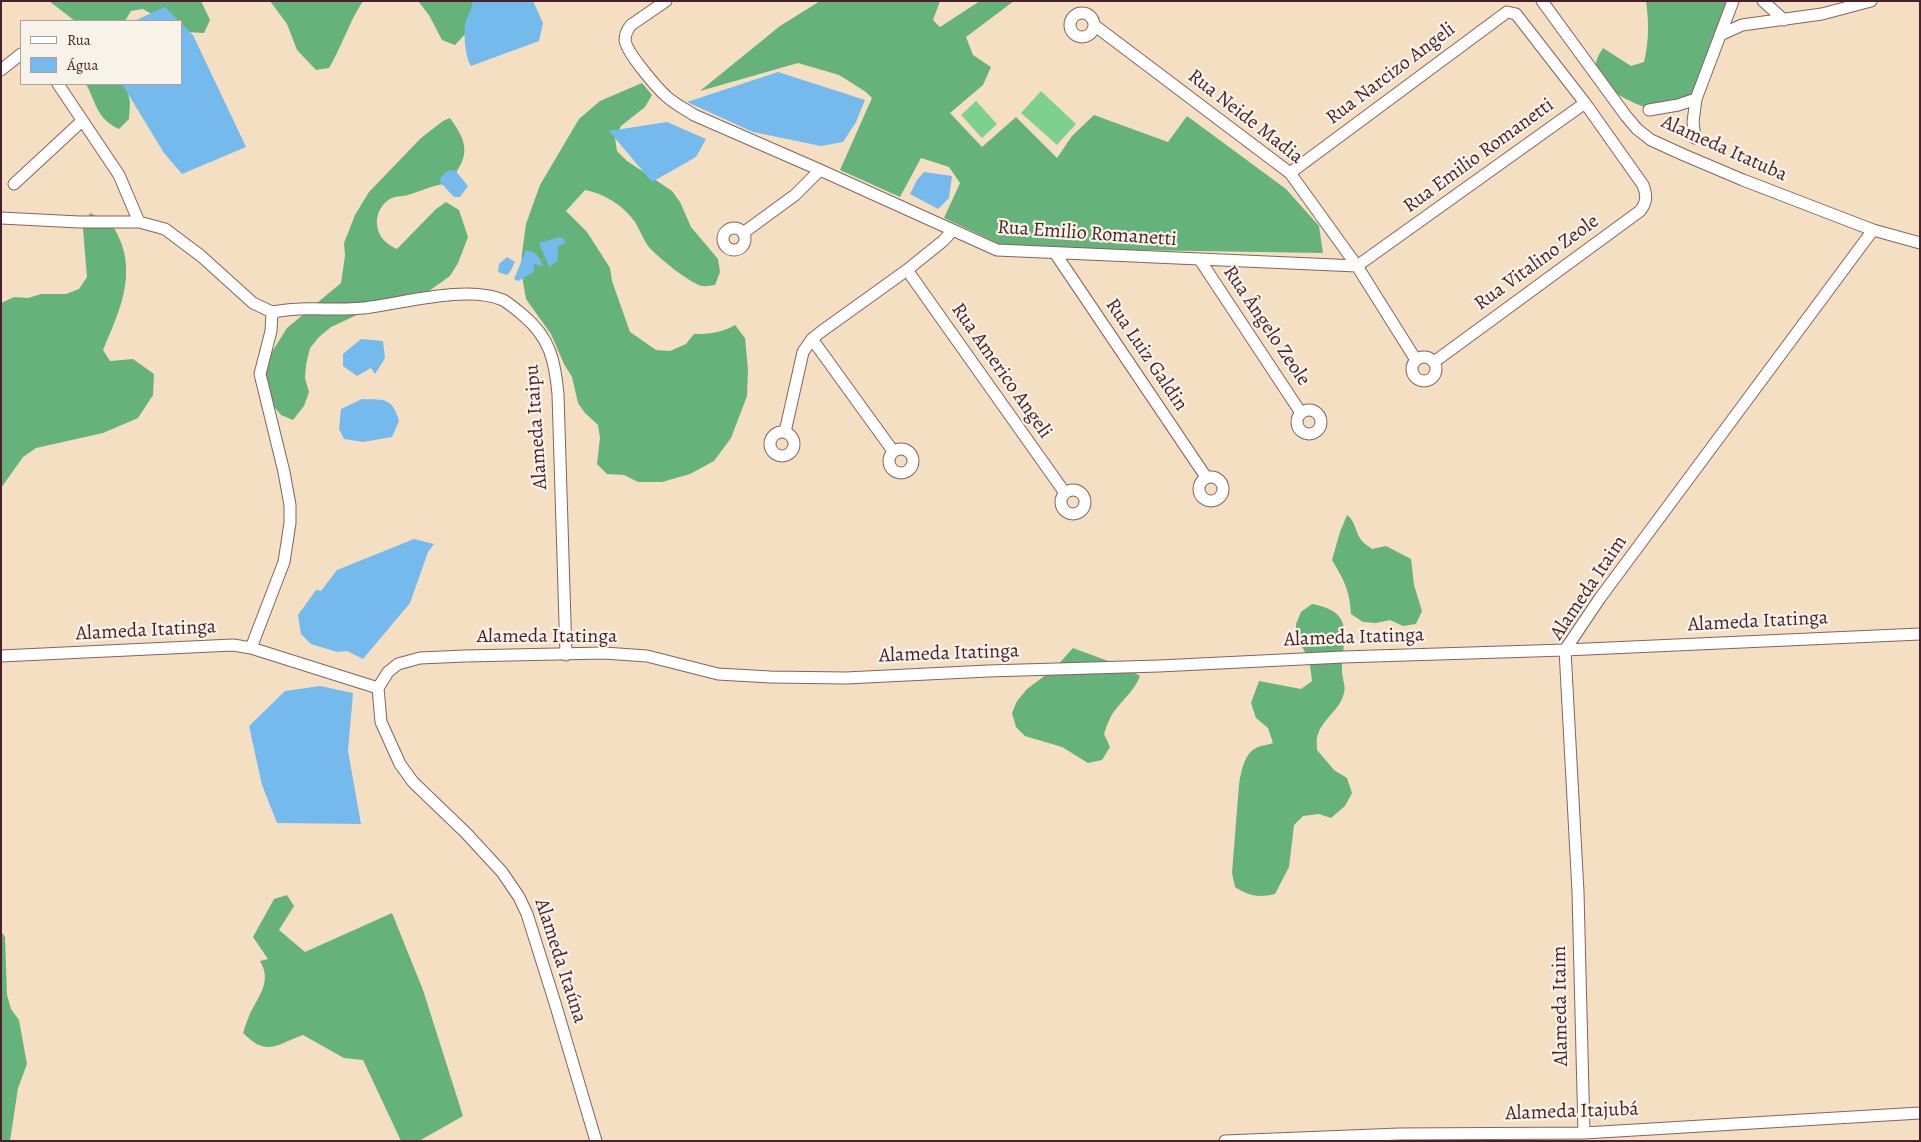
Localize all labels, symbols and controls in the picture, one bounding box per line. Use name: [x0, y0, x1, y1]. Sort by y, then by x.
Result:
street label: Rua Narcizo Angeli: [1322, 18, 1460, 130]
legend: [20, 20, 182, 85]
text: Rua: [67, 30, 91, 50]
text: Água: [67, 55, 98, 75]
street label: Rua Neide Madia: [1183, 65, 1307, 169]
street label: Rua Emilio Romanetti: [1399, 93, 1559, 219]
street label: Alameda Itatuba: [1657, 111, 1791, 187]
street label: Rua Vitalino Zeole: [1470, 210, 1604, 316]
street label: Rua Emilio Romanetti: [996, 216, 1178, 252]
street label: Rua Ângelo Zeole: [1217, 261, 1315, 391]
street label: Rua Luiz Galdin: [1100, 294, 1192, 416]
street label: Rua Americo Angeli: [945, 299, 1057, 443]
street label: Alameda Itaipu: [521, 364, 553, 490]
street label: Alameda Itaim: [1545, 531, 1633, 645]
street label: Alameda Itatinga: [1687, 606, 1829, 638]
street label: Alameda Itatinga: [75, 615, 217, 647]
street label: Alameda Itatinga: [1283, 624, 1425, 652]
street label: Alameda Itatinga: [477, 625, 617, 649]
street label: Alameda Itatinga: [878, 640, 1020, 668]
street label: Alameda Itaúna: [529, 896, 591, 1026]
street label: Alameda Itaim: [1548, 946, 1574, 1066]
street label: Alameda Itajubá: [1505, 1098, 1639, 1126]

